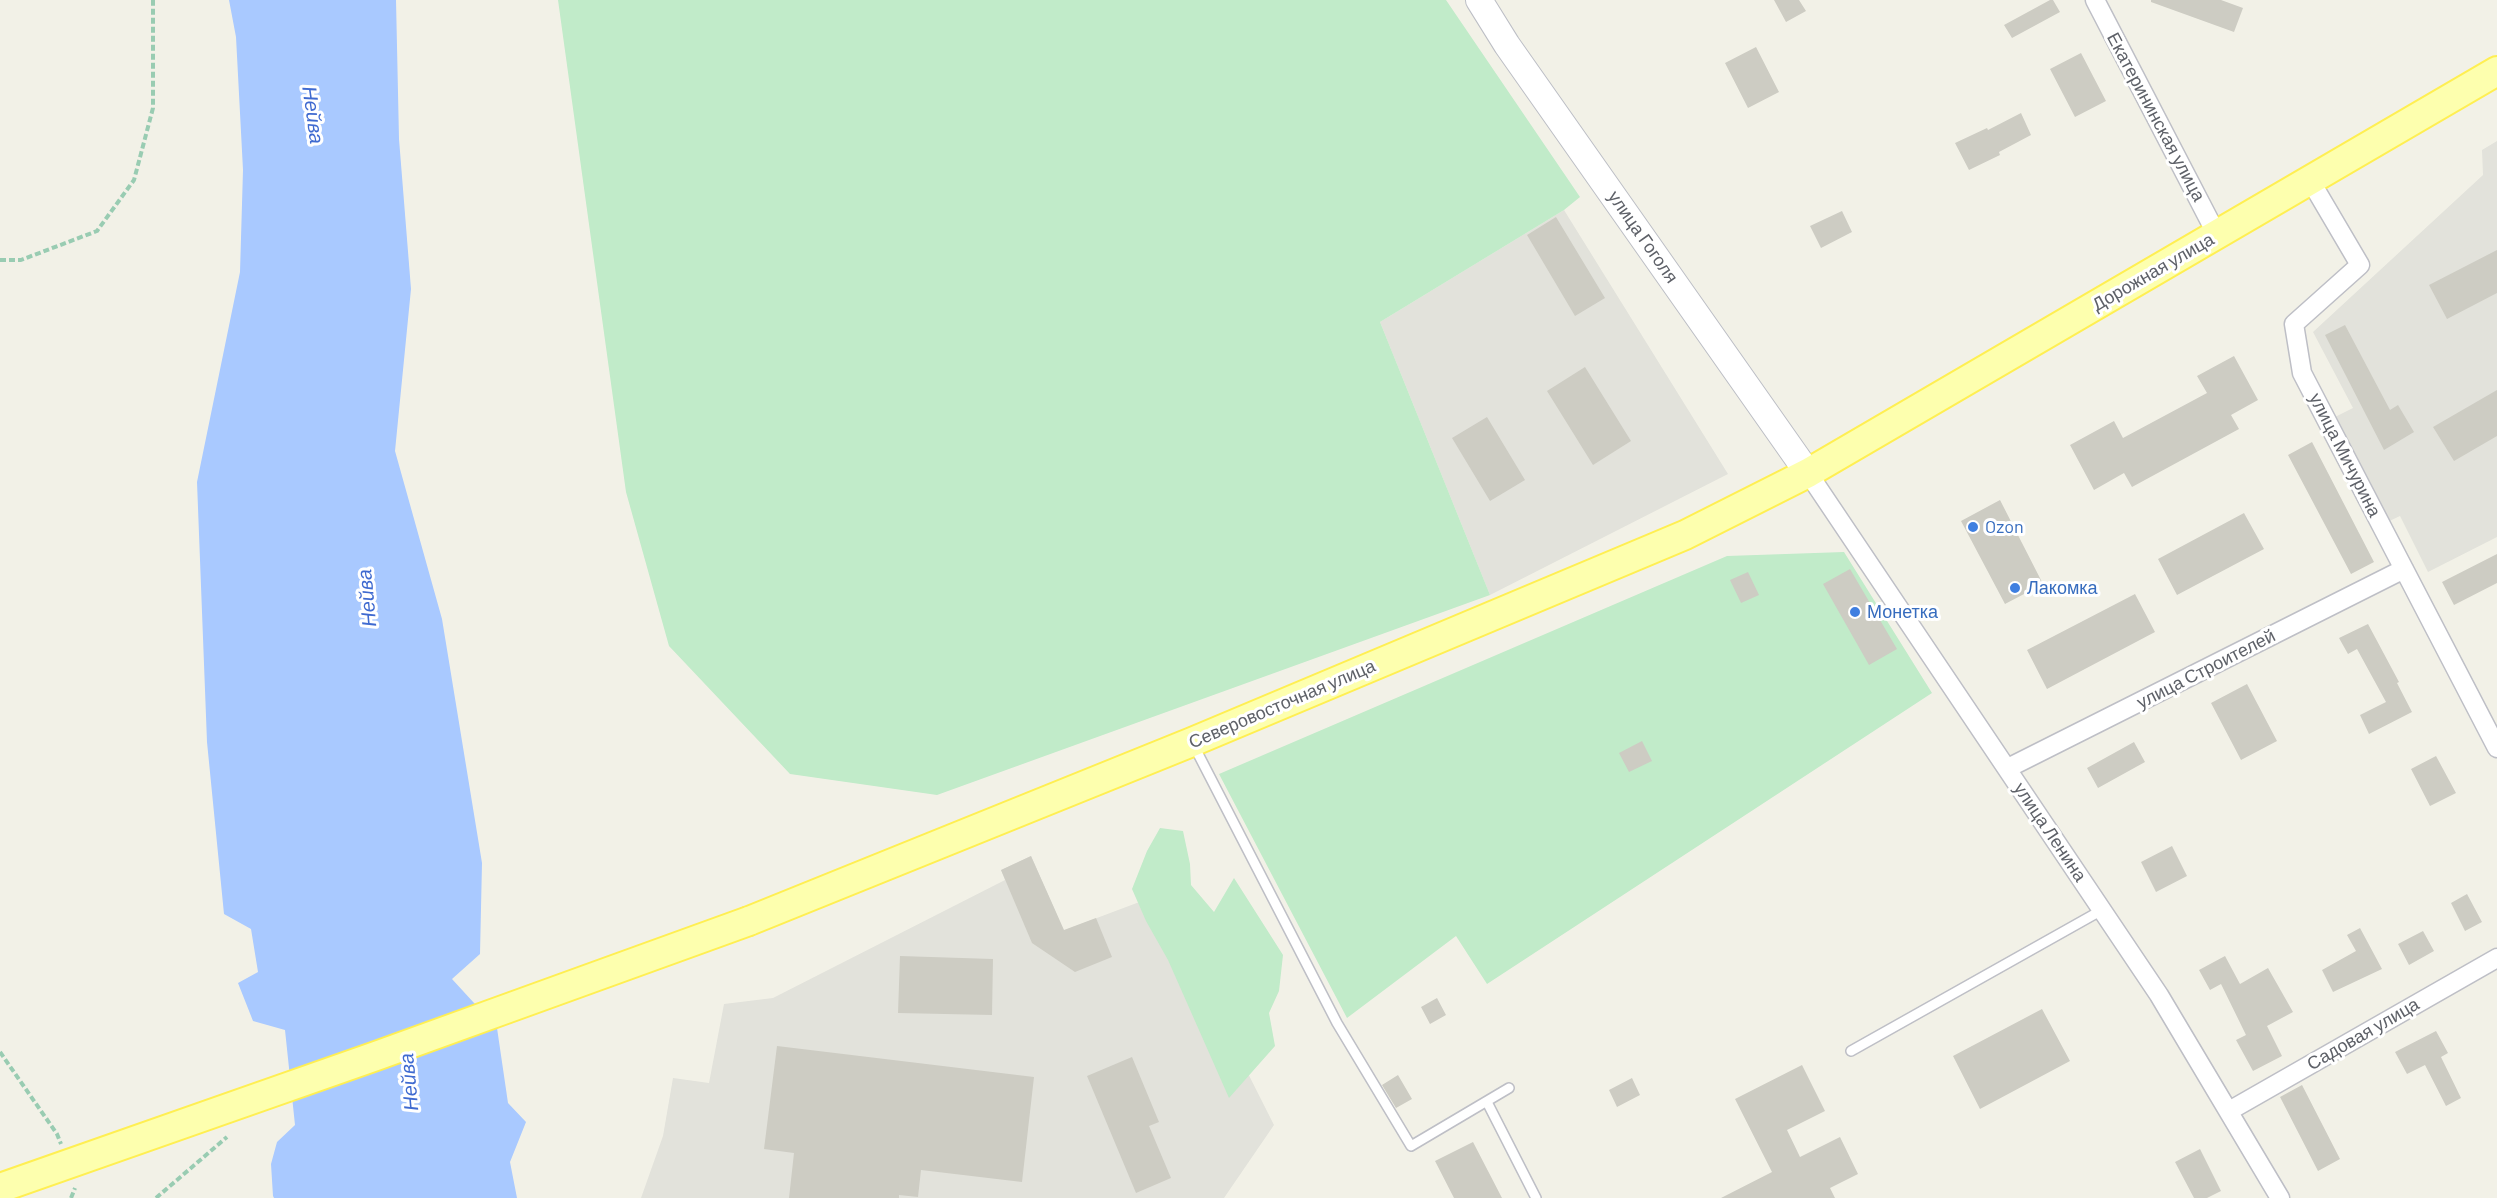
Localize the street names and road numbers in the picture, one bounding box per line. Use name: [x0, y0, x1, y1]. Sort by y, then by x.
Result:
street label: Екатерининская улица: [2102, 29, 2210, 205]
street label: улица Гоголя: [1603, 187, 1683, 287]
street label: Дорожная улица: [2088, 228, 2218, 316]
street label: улица Мичурина: [2304, 389, 2386, 521]
street label: улица Строителей: [2133, 625, 2279, 713]
street label: Северовосточная улица: [1185, 655, 1379, 753]
street label: улица Ленина: [2009, 778, 2091, 886]
street label: Садовая улица: [2303, 993, 2423, 1075]

